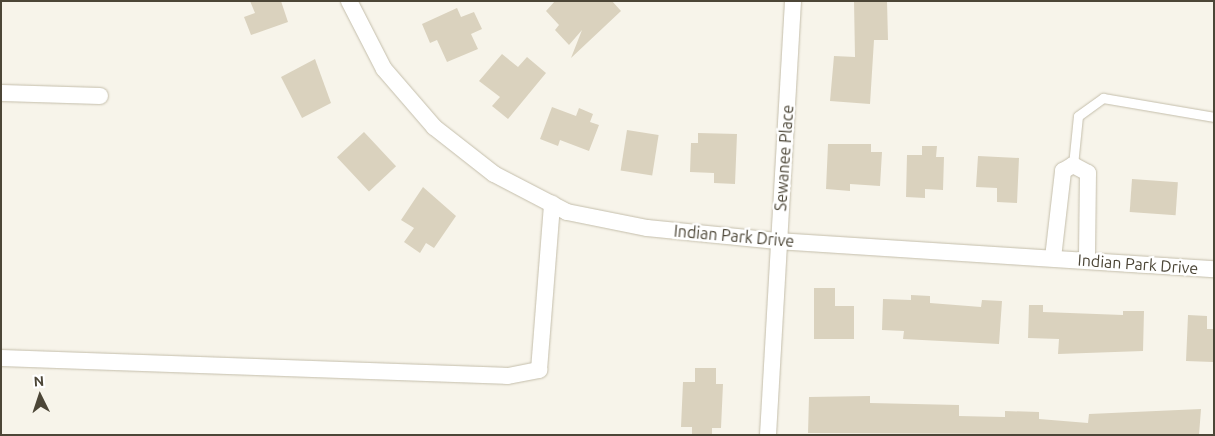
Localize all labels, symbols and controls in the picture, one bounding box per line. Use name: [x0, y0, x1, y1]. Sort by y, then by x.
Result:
street label: Sewanee Place: [771, 104, 797, 212]
street label: Indian Park Drive: [673, 221, 795, 251]
street label: Indian Park Drive: [1077, 250, 1199, 278]
north arrow: [15, 371, 65, 421]
text: N: [33, 373, 45, 389]

